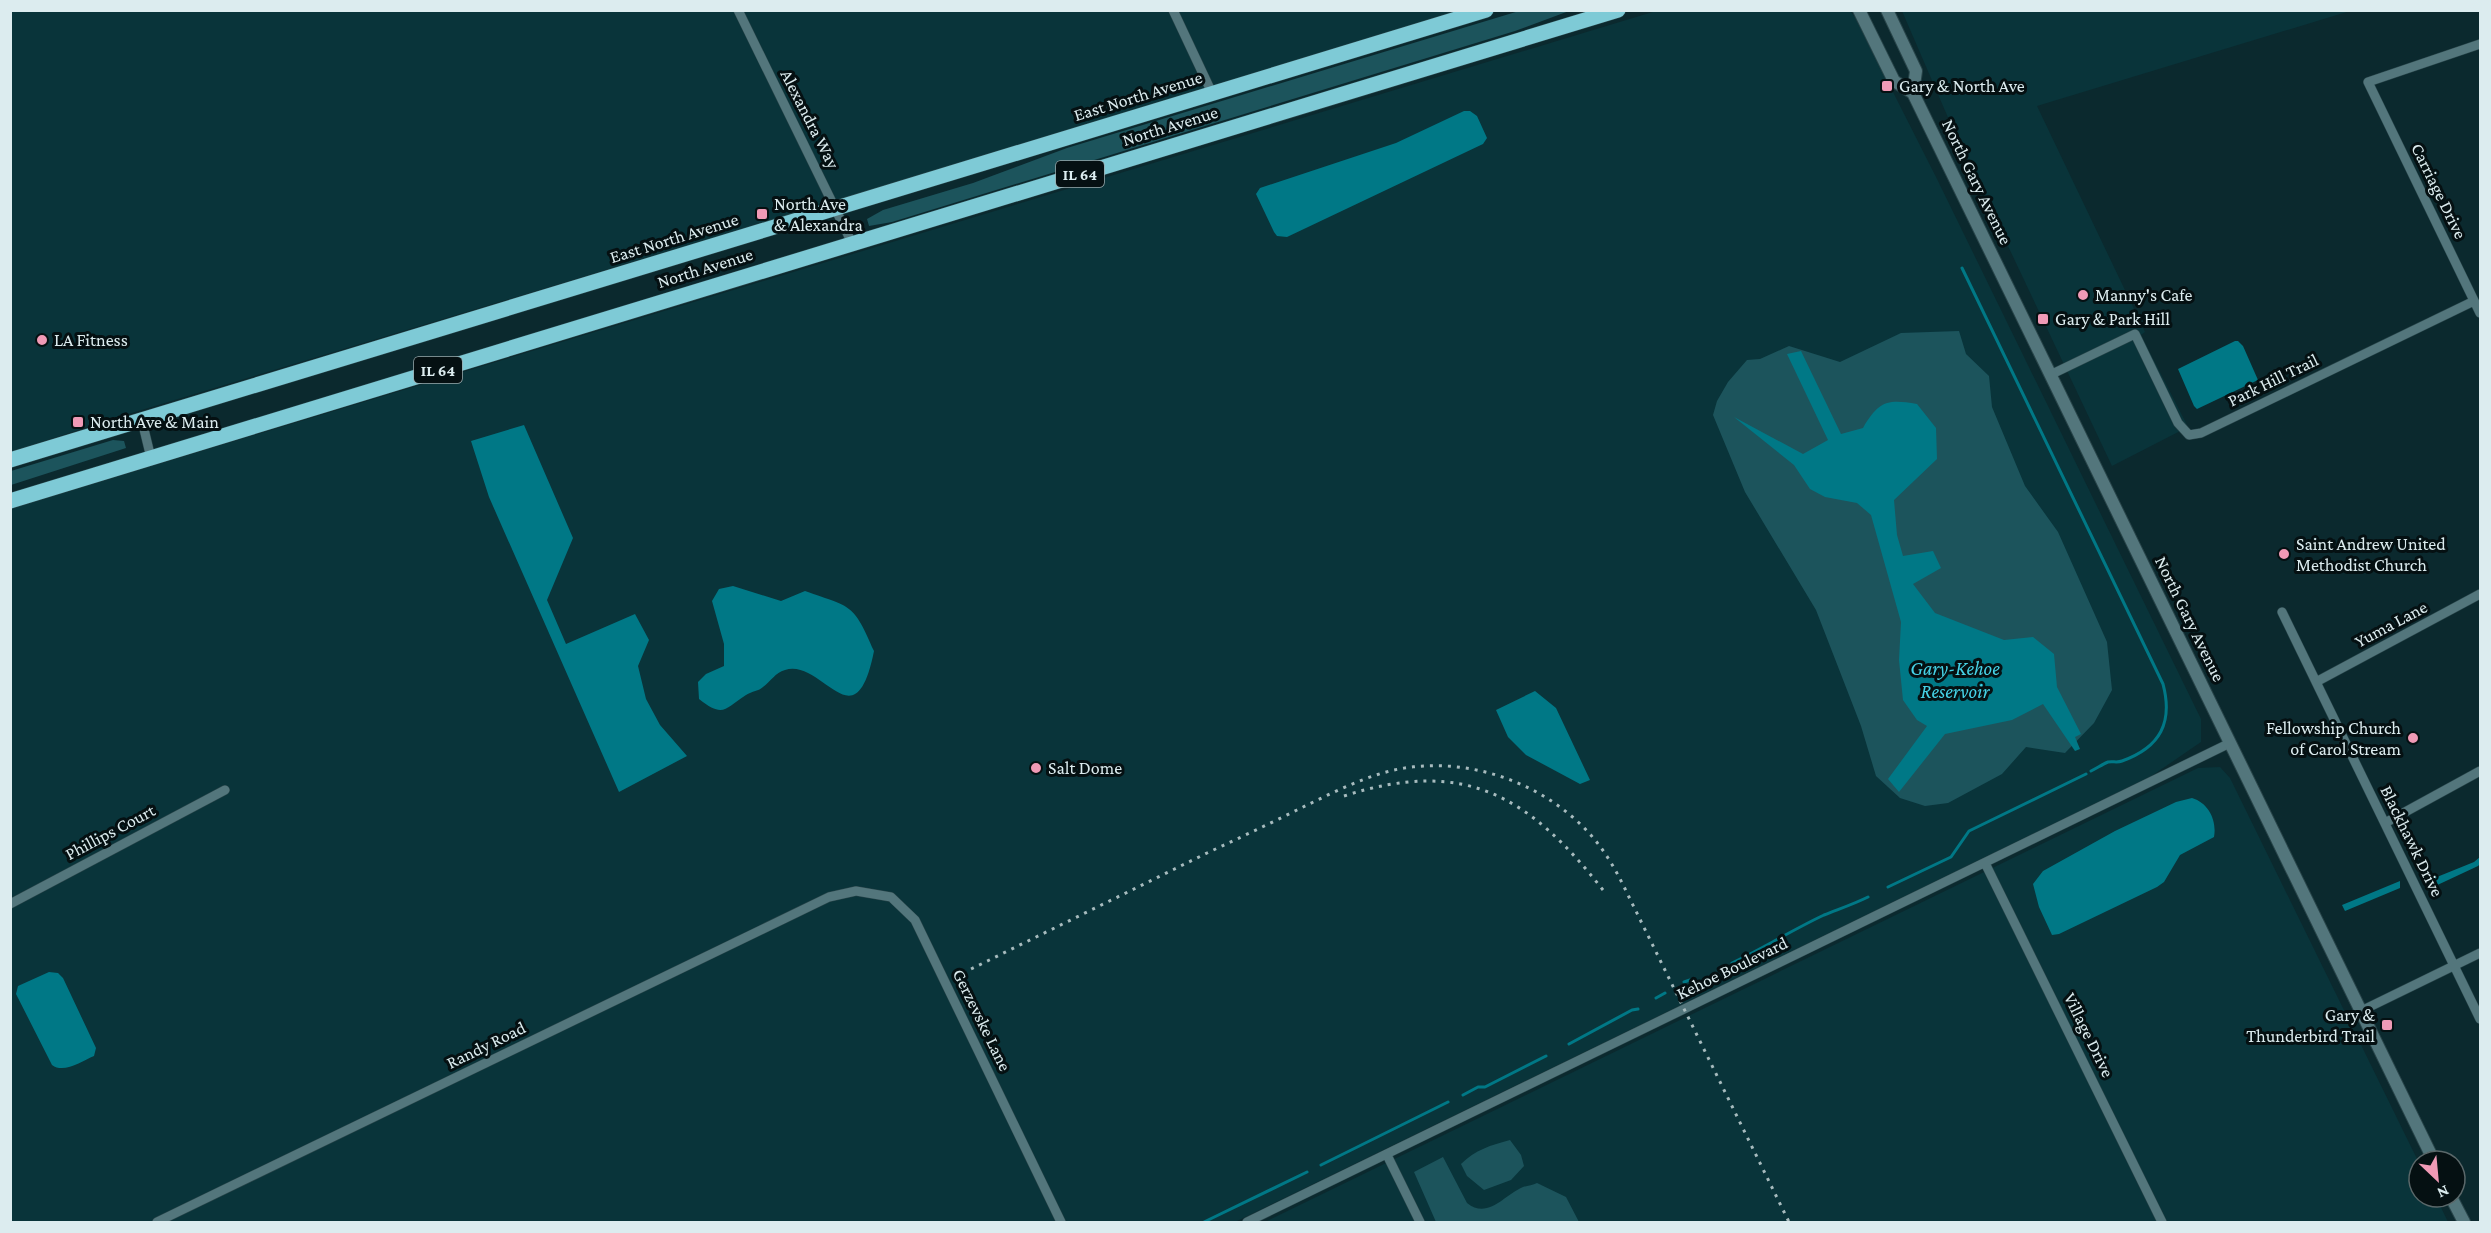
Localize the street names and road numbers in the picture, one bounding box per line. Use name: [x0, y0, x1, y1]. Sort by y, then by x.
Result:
street label: Alexandra Way: [776, 66, 844, 172]
street label: East North Avenue: [1071, 66, 1205, 126]
street label: North Avenue: [1119, 101, 1221, 151]
street label: North Gary Avenue: [1938, 116, 2016, 248]
street label: Carriage Drive: [2407, 140, 2471, 242]
road number: IL 64: [1056, 161, 1104, 187]
street label: East North Avenue: [607, 208, 741, 268]
street label: North Avenue: [654, 243, 756, 293]
street label: Park Hill Trail: [2224, 349, 2322, 411]
road number: IL 64: [414, 357, 462, 383]
street label: North Gary Avenue: [2151, 553, 2229, 685]
street label: Yuma Lane: [2351, 597, 2431, 651]
street label: Blackhawk Drive: [2376, 782, 2448, 900]
street label: Phillips Court: [62, 799, 159, 864]
street label: Kehoe Boulevard: [1673, 932, 1791, 1003]
street label: Gerzevske Lane: [949, 966, 1015, 1074]
street label: Village Drive: [2060, 989, 2118, 1081]
street label: Randy Road: [443, 1017, 529, 1073]

